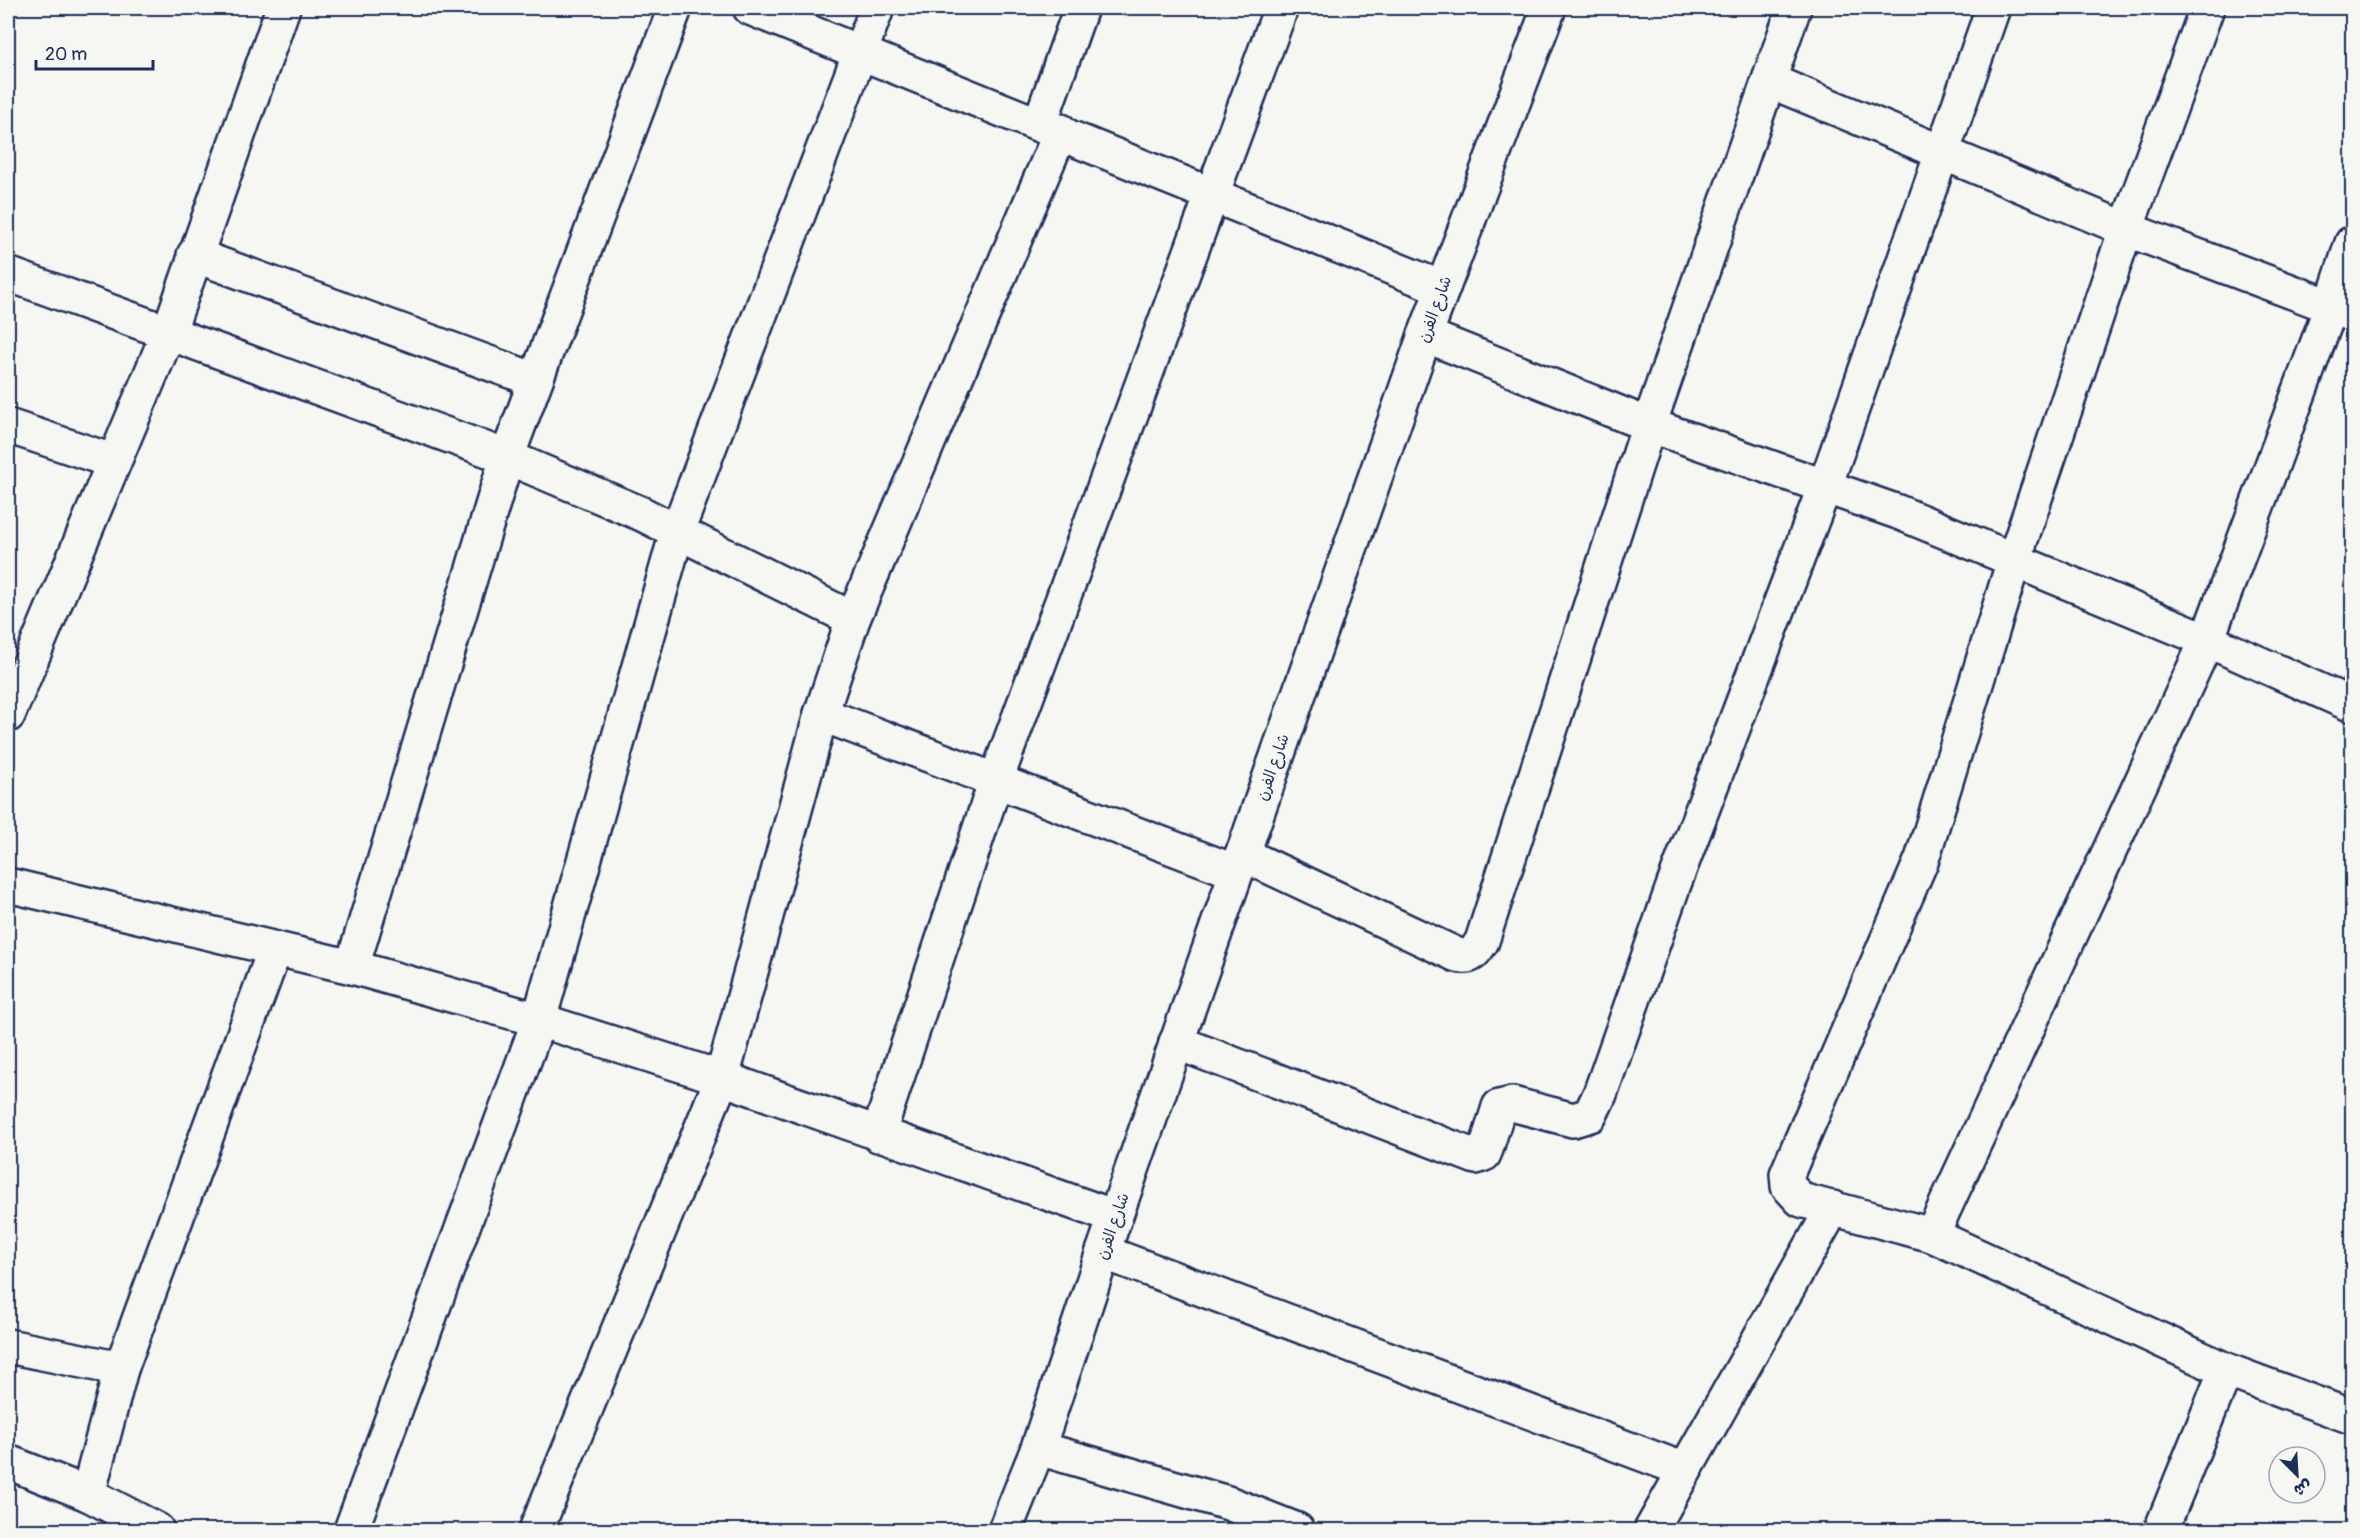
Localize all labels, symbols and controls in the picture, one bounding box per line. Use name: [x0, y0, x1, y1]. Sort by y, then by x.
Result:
scale bar: [36, 33, 153, 71]
text: 20 m: [45, 43, 87, 66]
street label: شارع الفرن: [1414, 273, 1457, 346]
street label: شارع الفرن: [1252, 731, 1295, 804]
street label: شارع الفرن: [1092, 1190, 1135, 1263]
north arrow: [2267, 1445, 2327, 1505]
text: ش: [2291, 1475, 2315, 1501]

